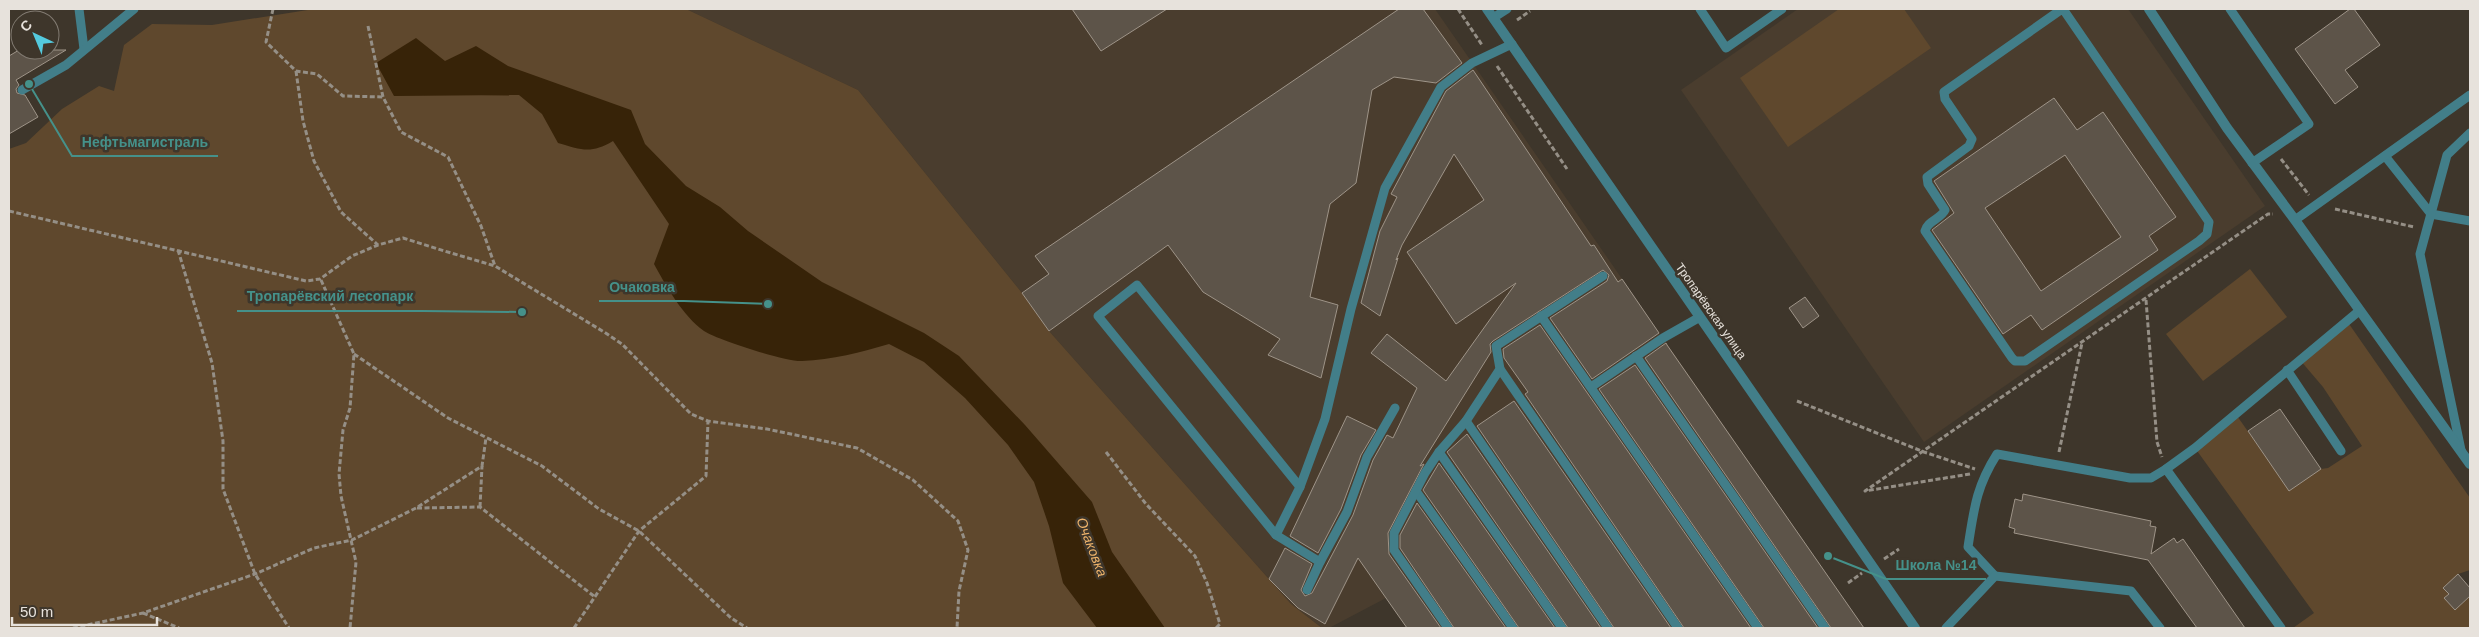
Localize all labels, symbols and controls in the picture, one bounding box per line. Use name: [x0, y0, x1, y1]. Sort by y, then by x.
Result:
north arrow: [10, 10, 60, 60]
text: С: [17, 16, 35, 35]
callout: Нефтьмагистраль: [72, 127, 218, 156]
text: Нефтьмагистраль: [82, 134, 209, 150]
street label: Тропарёвская улица: [1673, 260, 1750, 362]
callout: Очаковка: [599, 272, 684, 301]
text: Очаковка: [609, 279, 675, 295]
callout: Тропарёвский лесопарк: [237, 282, 423, 311]
text: Тропарёвский лесопарк: [247, 288, 414, 304]
water label: Очаковка: [1073, 515, 1111, 579]
callout: Школа №14: [1886, 550, 1986, 579]
text: Школа №14: [1896, 557, 1977, 573]
scale bar: [12, 594, 158, 626]
text: 50 m: [20, 603, 53, 620]

